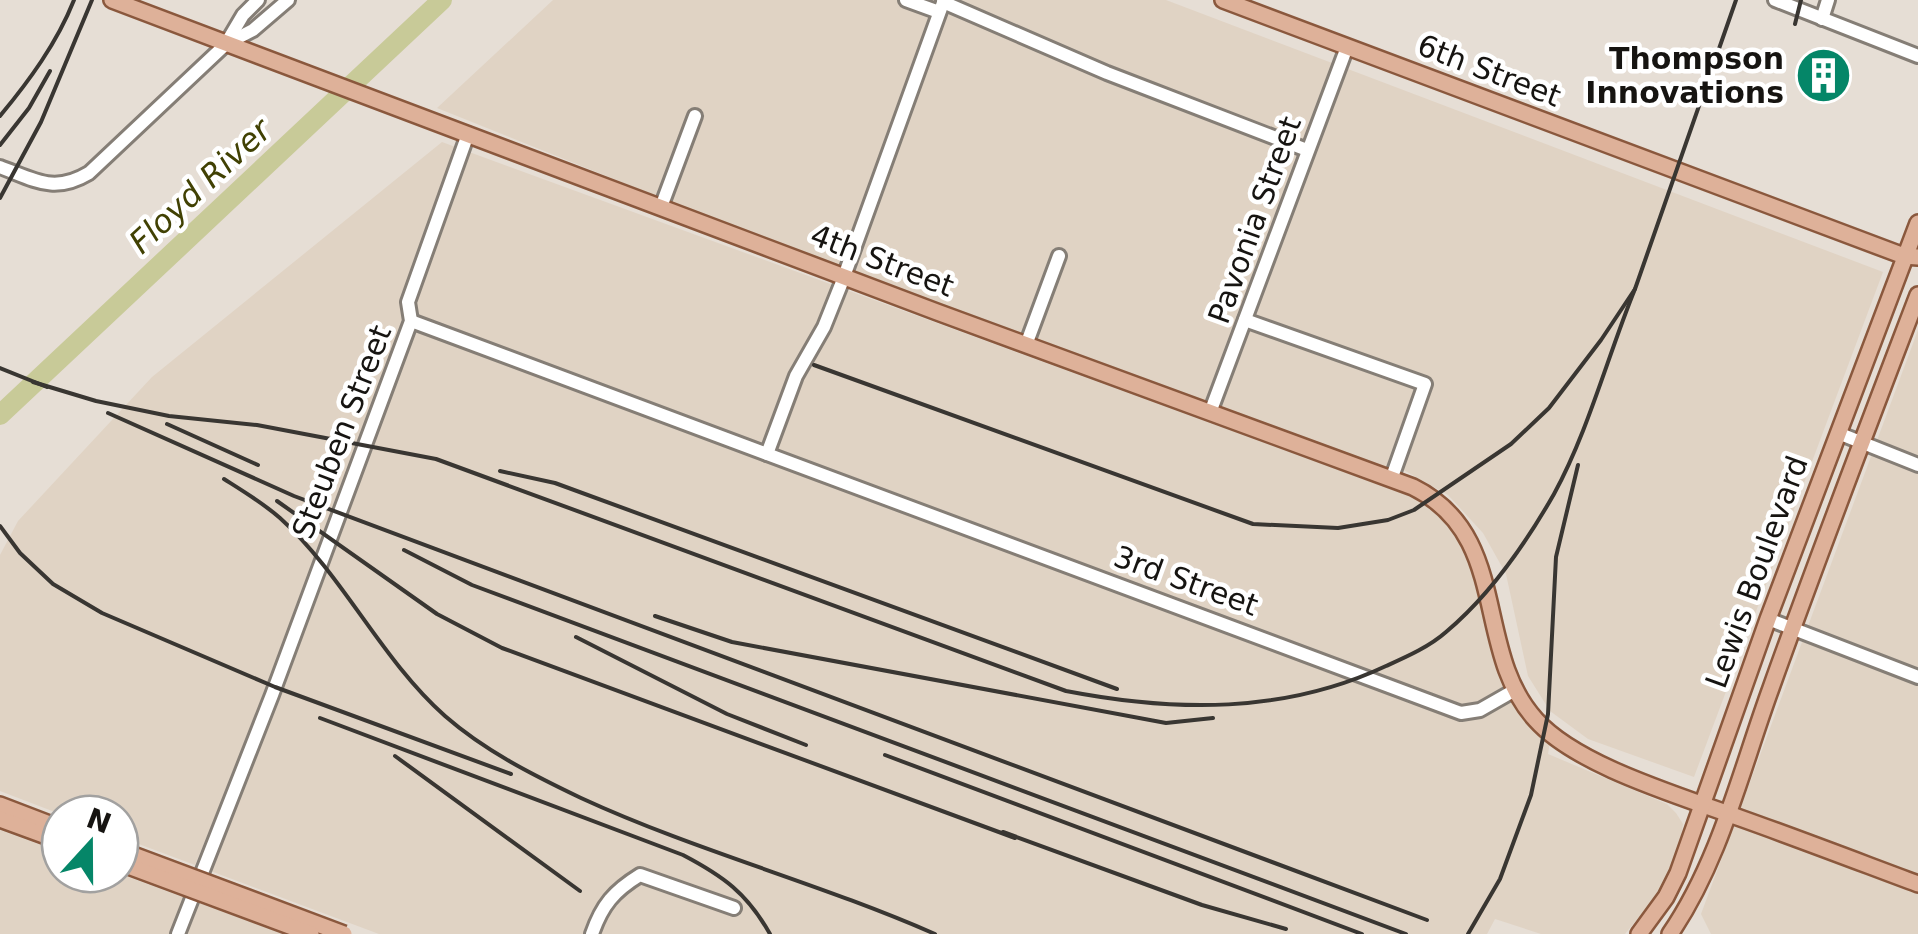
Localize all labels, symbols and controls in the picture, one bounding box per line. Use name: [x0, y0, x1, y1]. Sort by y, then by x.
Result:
street label: 6th Street: [1413, 27, 1566, 114]
place label: Thompson Innovations: [1585, 41, 1784, 110]
building icon: Thompson Innovations: [1793, 46, 1853, 106]
water label: Floyd River: [122, 110, 280, 261]
street label: Pavonia Street: [1201, 111, 1308, 328]
street label: 4th Street: [806, 217, 959, 304]
street label: Steuben Street: [285, 320, 398, 543]
street label: Lewis Boulevard: [1698, 451, 1815, 693]
street label: 3rd Street: [1109, 538, 1263, 623]
north arrow: [40, 794, 140, 894]
text: N: [82, 802, 116, 841]

